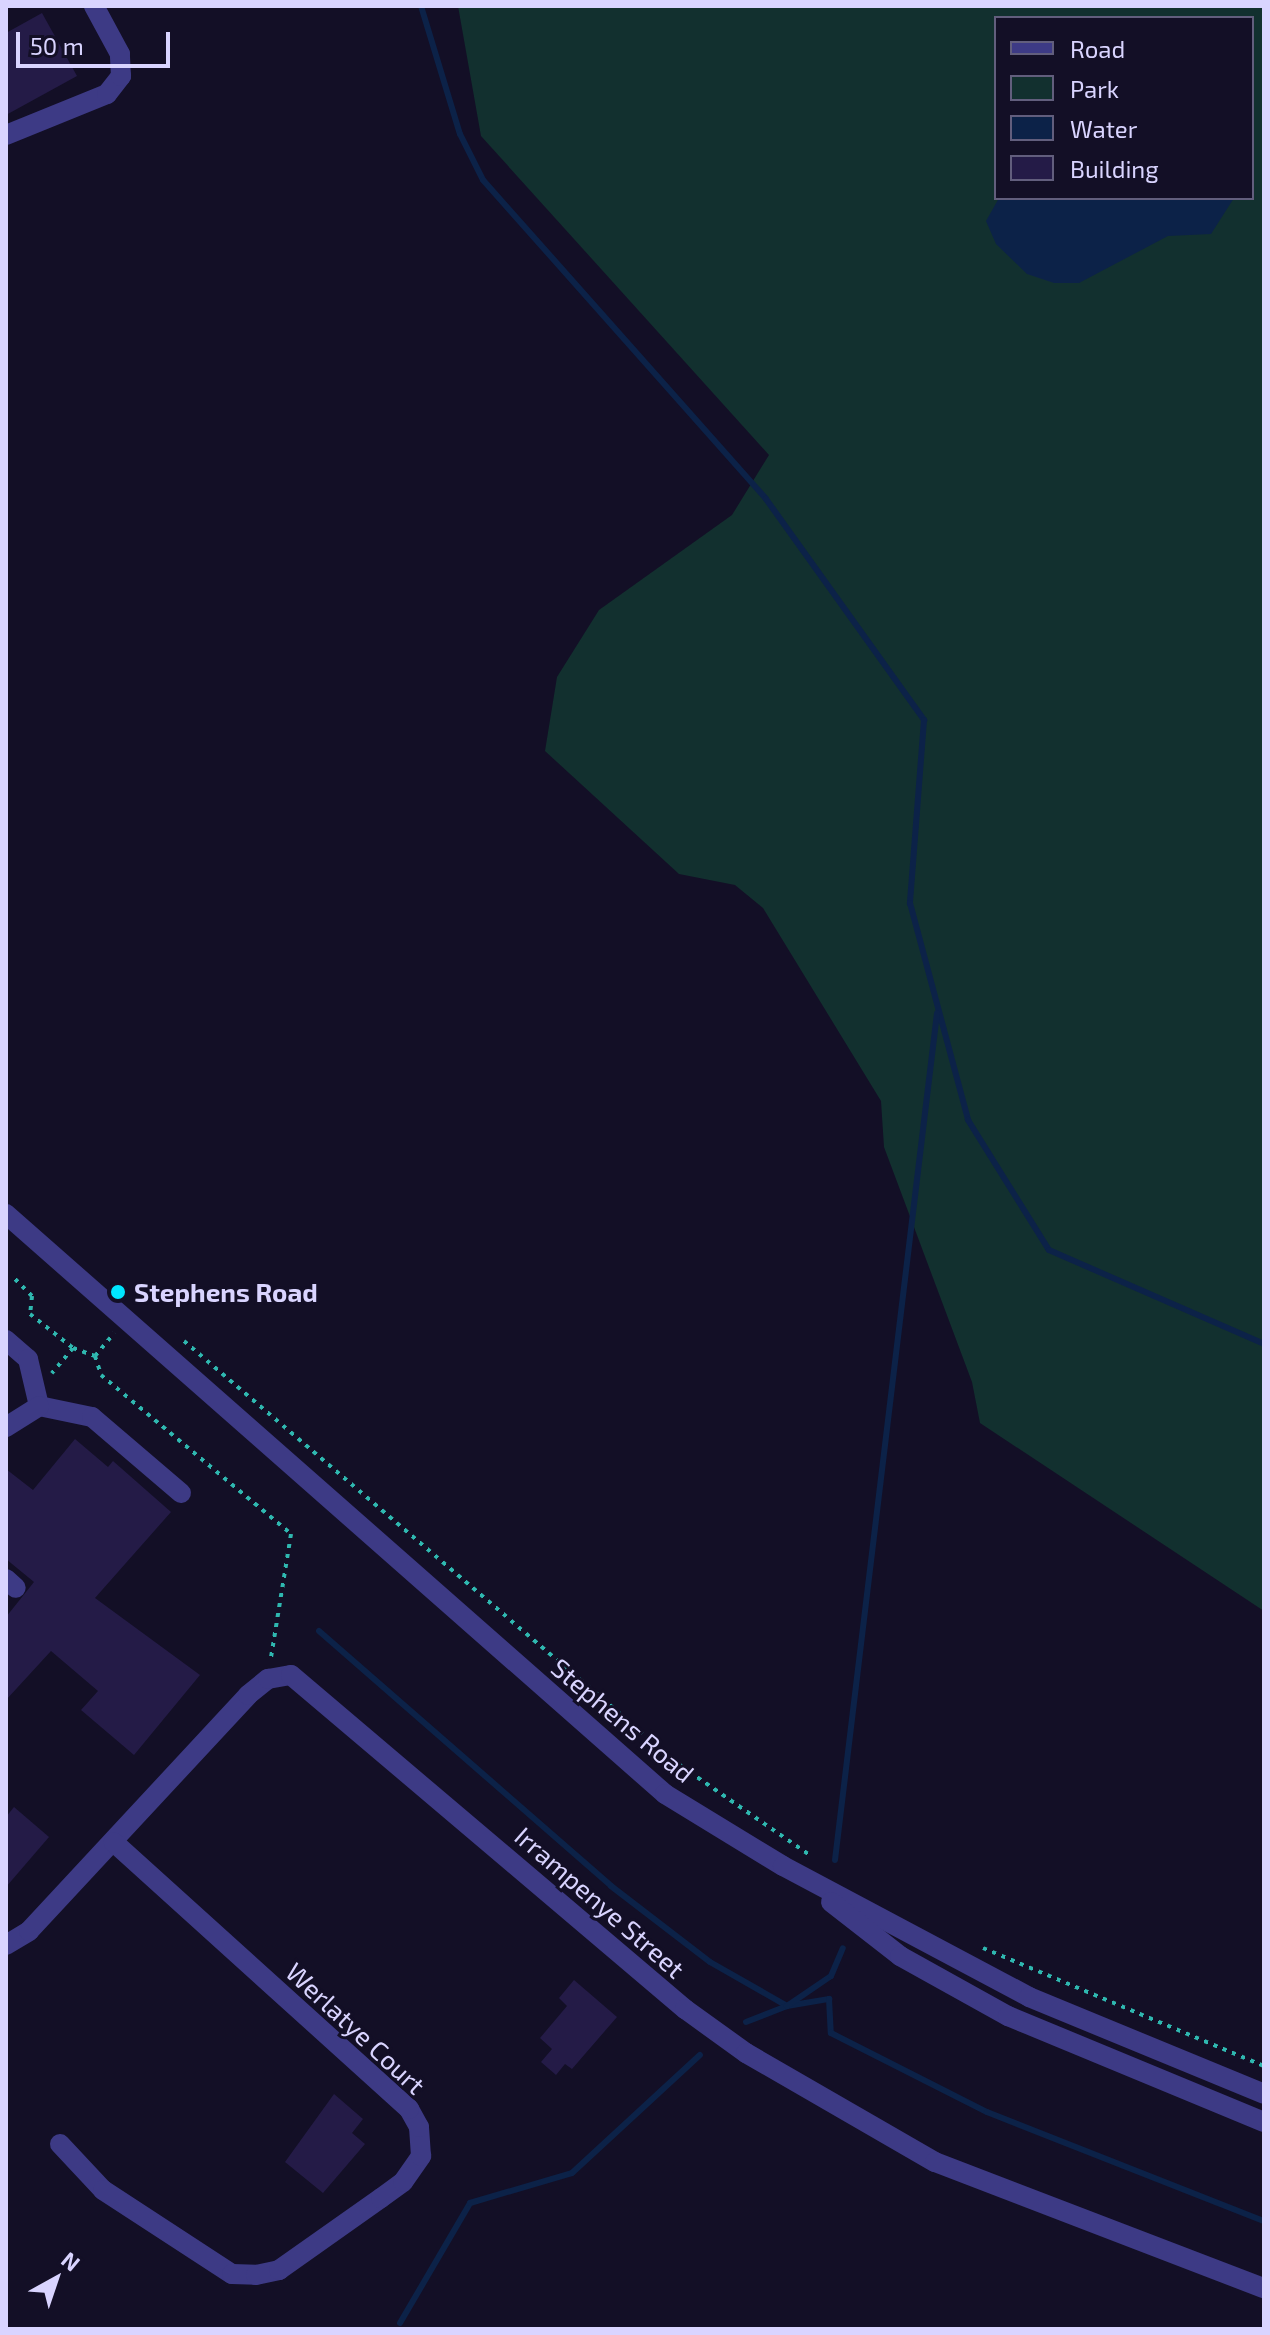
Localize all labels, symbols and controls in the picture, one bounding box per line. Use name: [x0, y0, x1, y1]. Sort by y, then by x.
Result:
scale bar: [20, 16, 174, 66]
legend: [994, 16, 1254, 200]
text: 50 m: [30, 31, 84, 60]
text: Road: [1070, 34, 1125, 63]
text: Park: [1070, 74, 1119, 103]
text: Water: [1070, 114, 1137, 143]
text: Building: [1070, 154, 1159, 183]
place label: Stephens Road: [134, 1276, 318, 1308]
marker: Stephens Road: [109, 1283, 127, 1301]
street label: Stephens Road: [545, 1651, 701, 1789]
street label: Irrampenye Street: [509, 1820, 691, 1984]
street label: Werlatye Court: [280, 1956, 432, 2100]
north arrow: [16, 2239, 96, 2319]
text: N: [57, 2246, 86, 2276]

